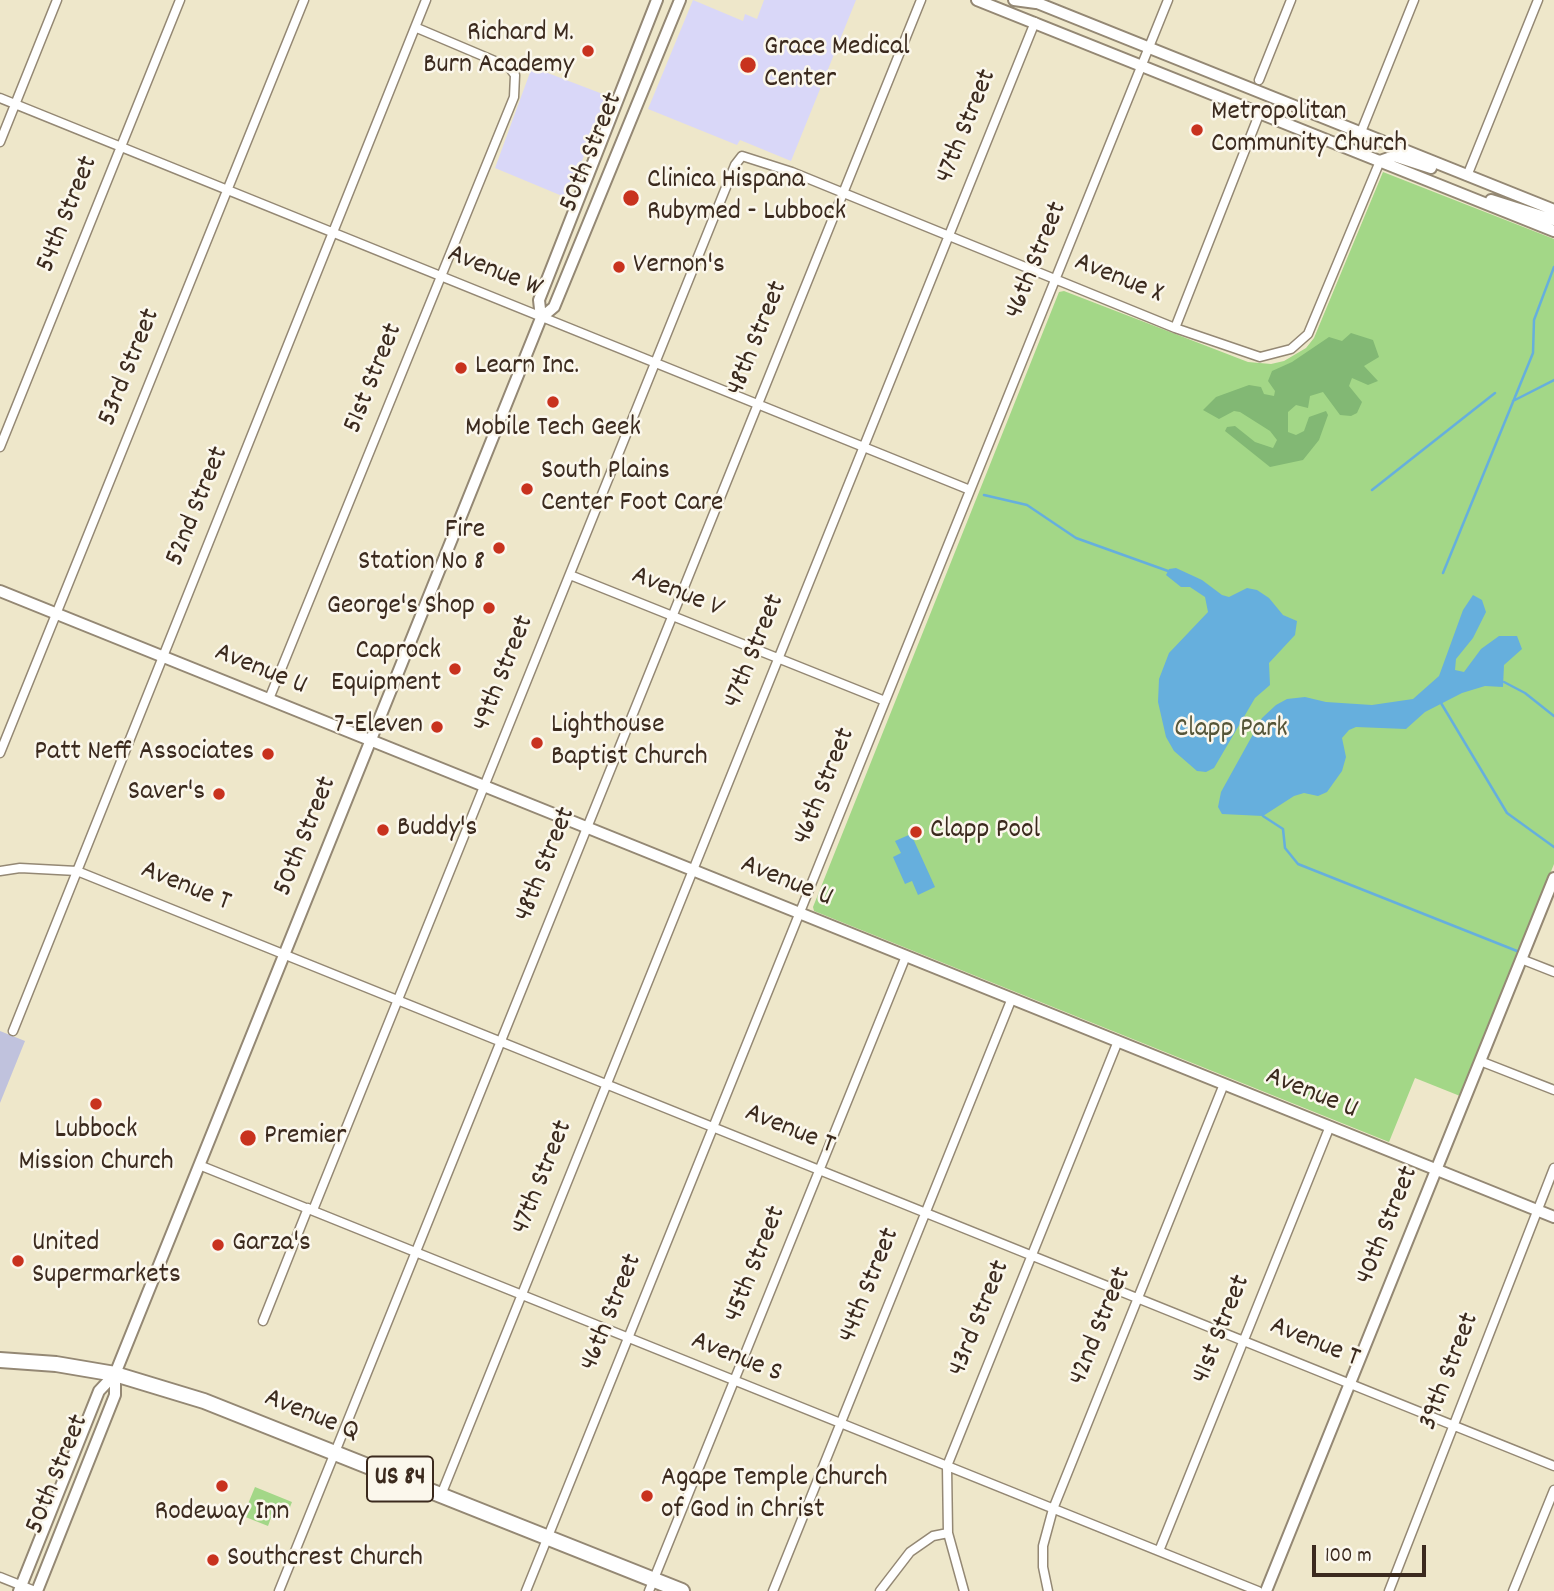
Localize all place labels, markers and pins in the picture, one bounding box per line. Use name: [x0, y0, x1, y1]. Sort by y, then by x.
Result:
place label: Richard M. Burn Academy: [423, 18, 574, 84]
place label: Grace Medical Center: [764, 32, 910, 98]
marker: Richard M. Burn Academy: [580, 43, 596, 59]
marker: Grace Medical Center: [738, 55, 758, 75]
place label: Metropolitan Community Church: [1211, 97, 1407, 163]
marker: Metropolitan Community Church: [1189, 122, 1205, 138]
place label: Clinica Hispana Rubymed - Lubbock: [647, 165, 846, 231]
marker: Clinica Hispana Rubymed - Lubbock: [621, 188, 641, 208]
place label: Vernon's: [633, 250, 725, 284]
marker: Vernon's: [611, 259, 627, 275]
place label: Learn Inc.: [475, 351, 579, 385]
marker: Learn Inc.: [453, 360, 469, 376]
marker: Mobile Tech Geek: [545, 394, 561, 410]
place label: Mobile Tech Geek: [465, 413, 641, 447]
place label: South Plains Center Foot Care: [541, 456, 723, 522]
marker: South Plains Center Foot Care: [519, 481, 535, 497]
place label: Fire Station No 8: [358, 515, 485, 581]
marker: Fire Station No 8: [491, 540, 507, 556]
place label: George's Shop: [327, 591, 475, 625]
marker: George's Shop: [481, 600, 497, 616]
place label: Caprock Equipment: [331, 636, 441, 702]
marker: Caprock Equipment: [447, 661, 463, 677]
place label: 7-Eleven: [334, 710, 423, 744]
place label: Lighthouse Baptist Church: [551, 710, 707, 776]
marker: 7-Eleven: [429, 719, 445, 735]
marker: Lighthouse Baptist Church: [529, 735, 545, 751]
place label: Patt Neff Associates: [34, 737, 254, 771]
marker: Patt Neff Associates: [260, 746, 276, 762]
place label: Saver's: [128, 777, 205, 811]
marker: Saver's: [211, 786, 227, 802]
place label: Buddy's: [397, 813, 477, 847]
place label: Clapp Pool: [930, 815, 1040, 849]
marker: Buddy's: [375, 822, 391, 838]
marker: Clapp Pool: [908, 824, 924, 840]
marker: Lubbock Mission Church: [88, 1096, 104, 1112]
place label: Lubbock Mission Church: [18, 1115, 174, 1181]
place label: Premier: [264, 1121, 346, 1155]
marker: Premier: [238, 1128, 258, 1148]
place label: United Supermarkets: [32, 1228, 181, 1294]
place label: Garza's: [232, 1228, 311, 1262]
marker: Garza's: [210, 1237, 226, 1253]
marker: United Supermarkets: [10, 1253, 26, 1269]
place label: Agape Temple Church of God in Christ: [661, 1463, 888, 1529]
marker: Rodeway Inn: [214, 1478, 230, 1494]
marker: Agape Temple Church of God in Christ: [639, 1488, 655, 1504]
place label: Rodeway Inn: [154, 1497, 290, 1531]
place label: Southcrest Church: [227, 1543, 423, 1577]
marker: Southcrest Church: [205, 1552, 221, 1568]

